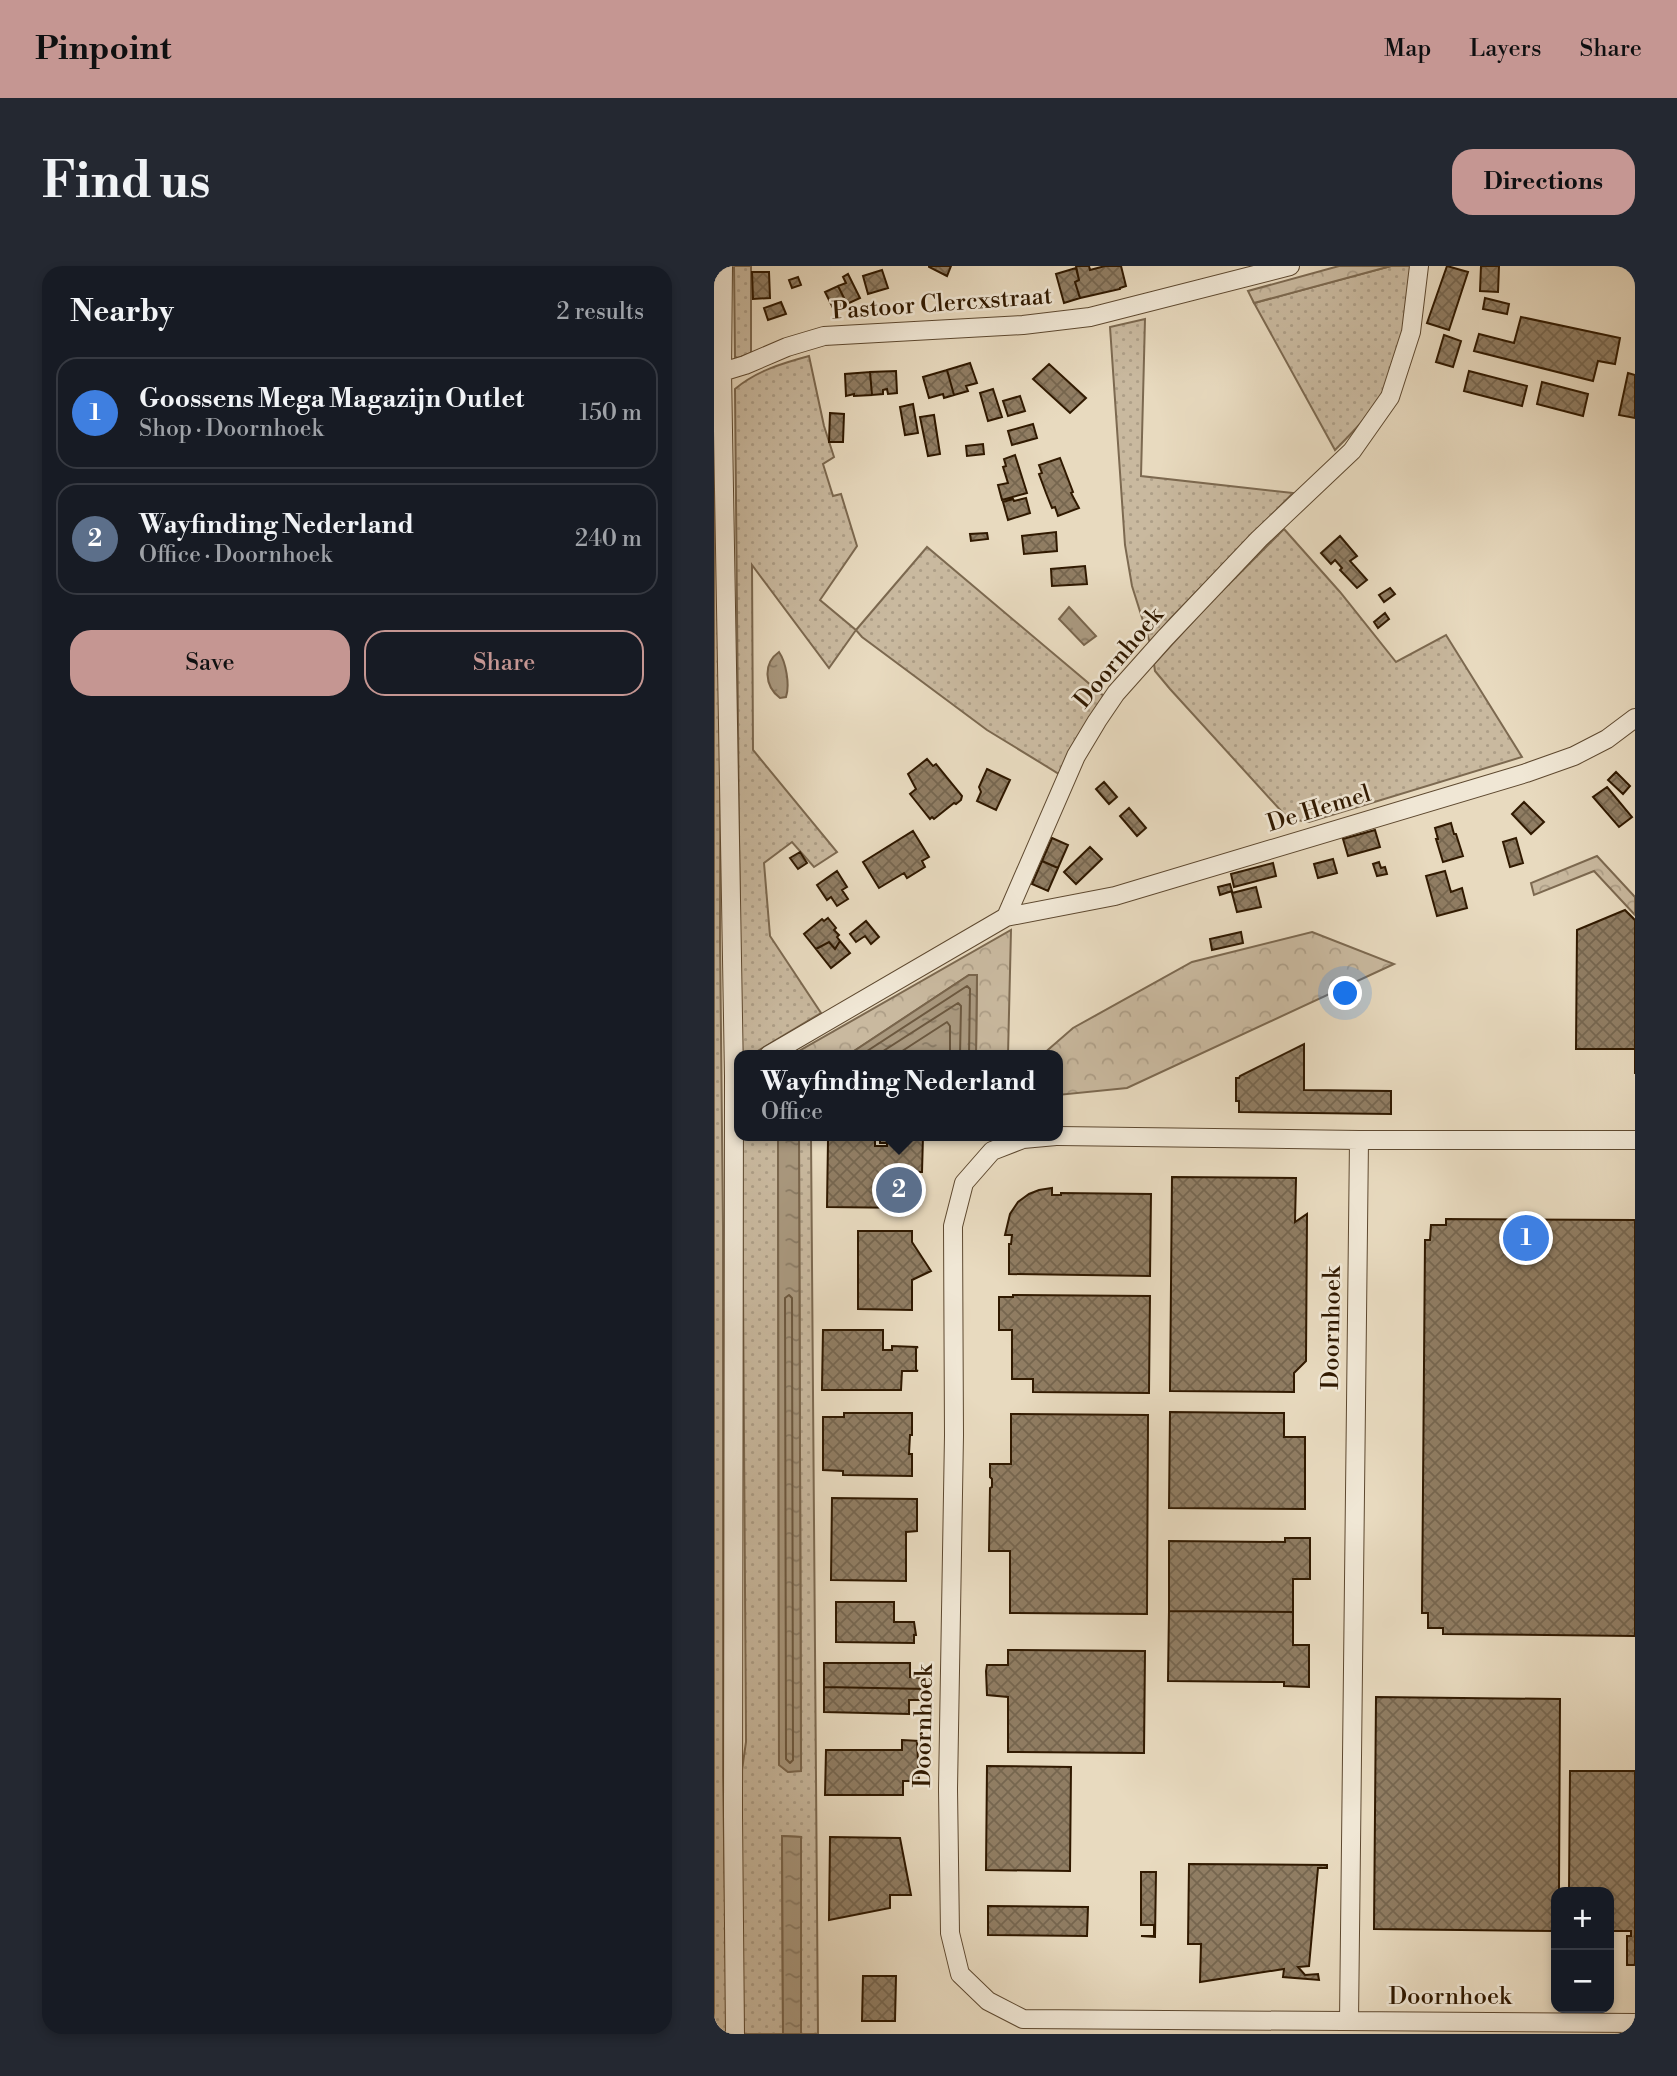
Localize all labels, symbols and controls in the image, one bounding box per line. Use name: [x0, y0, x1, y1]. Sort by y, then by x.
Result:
text: Pinpoint: [35, 29, 172, 70]
text: Map: [1384, 34, 1431, 64]
text: Layers: [1469, 34, 1541, 64]
text: Share: [1579, 34, 1642, 64]
button: Directions: [1452, 149, 1635, 215]
text: Find us: [42, 152, 211, 213]
street label: Pastoor Clercxstraat: [831, 281, 1054, 327]
text: Nearby: [70, 293, 174, 331]
text: 2 results: [557, 298, 644, 326]
text: Goossens Mega Magazijn Outlet: [139, 383, 524, 415]
text: 1: [89, 399, 101, 427]
text: 150 m: [579, 399, 642, 427]
text: Shop · Doornhoek: [139, 415, 323, 443]
text: Wayfinding Nederland: [139, 509, 414, 541]
text: 2: [88, 525, 102, 553]
text: 240 m: [575, 525, 642, 553]
text: Office · Doornhoek: [139, 541, 332, 569]
street label: Doornhoek: [1068, 600, 1171, 715]
button: Save: [70, 630, 350, 696]
button: Share: [364, 630, 644, 696]
street label: De Hemel: [1263, 779, 1375, 839]
your location: [1328, 976, 1362, 1010]
popup: [734, 1050, 1063, 1141]
text: Wayfinding Nederland: [761, 1066, 1036, 1098]
text: Office: [761, 1098, 823, 1126]
pin: 2: [876, 1164, 922, 1216]
pin: 1: [1503, 1212, 1549, 1264]
street label: Doornhoek: [1316, 1265, 1348, 1390]
street label: Doornhoek: [908, 1663, 940, 1788]
map controls: [1551, 1887, 1614, 2013]
button: +: [1551, 1887, 1614, 1950]
button: −: [1551, 1950, 1614, 2013]
street label: Doornhoek: [1388, 1982, 1513, 2012]

